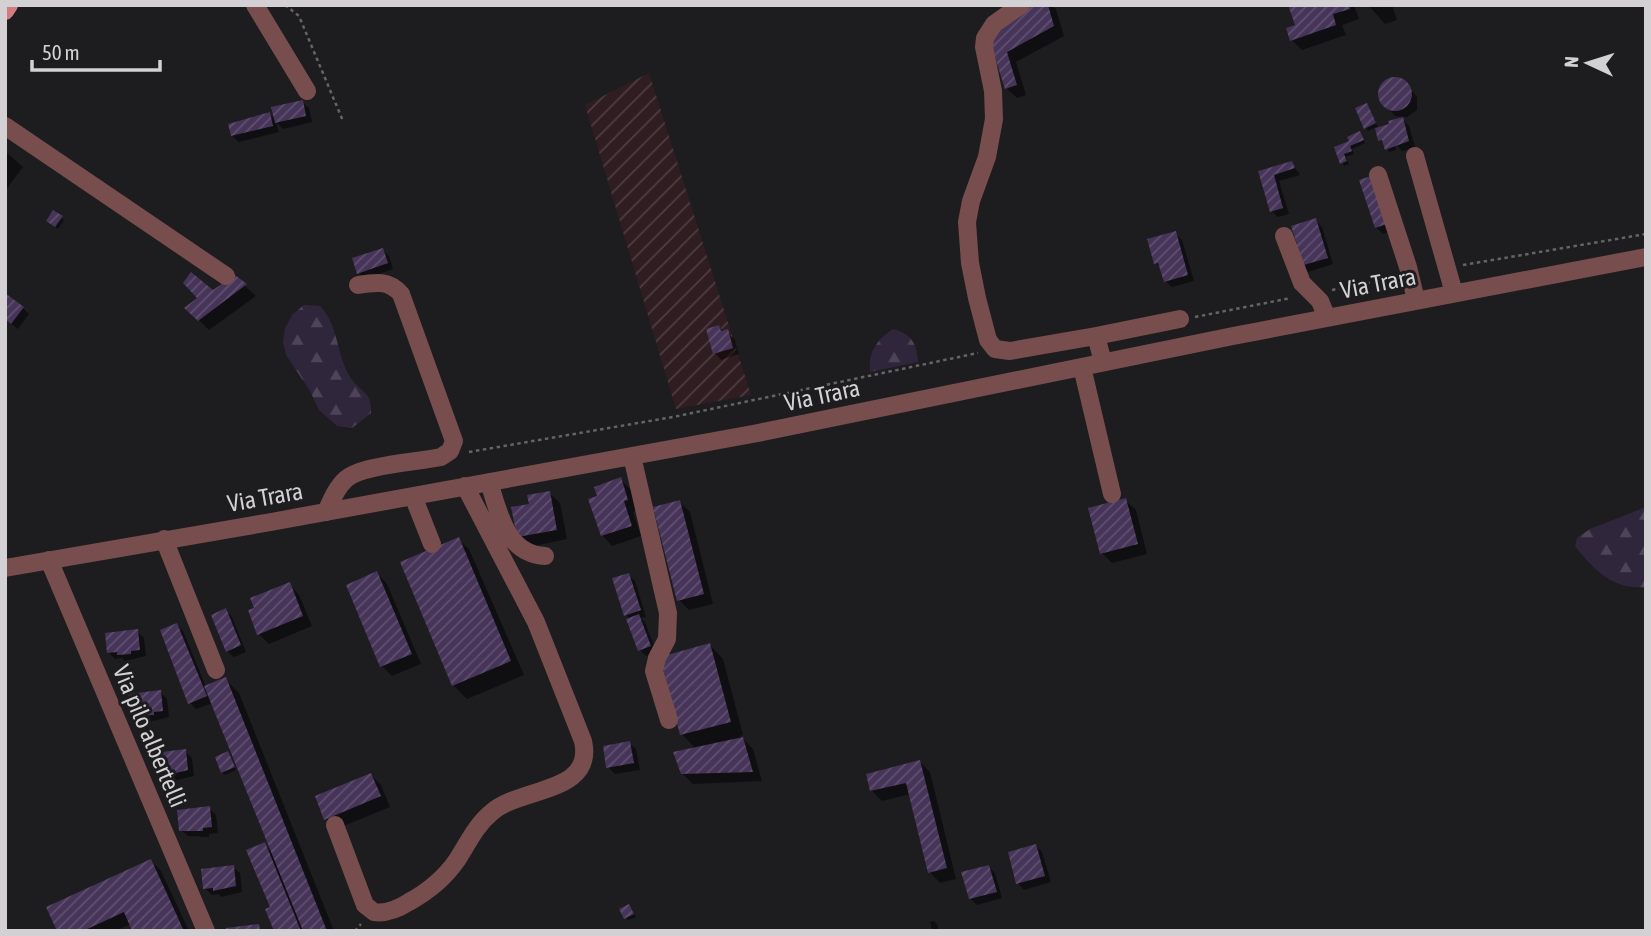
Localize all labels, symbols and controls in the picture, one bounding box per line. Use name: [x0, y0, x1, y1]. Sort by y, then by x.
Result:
scale bar: [32, 28, 159, 72]
north arrow: [1553, 28, 1623, 98]
text: 50 m: [42, 40, 80, 64]
text: N: [1560, 55, 1582, 68]
street label: Via Trara: [1338, 262, 1418, 304]
street label: Via Trara: [782, 374, 862, 416]
street label: Via Trara: [225, 477, 305, 517]
street label: Via pilo albertelli: [108, 661, 192, 811]

